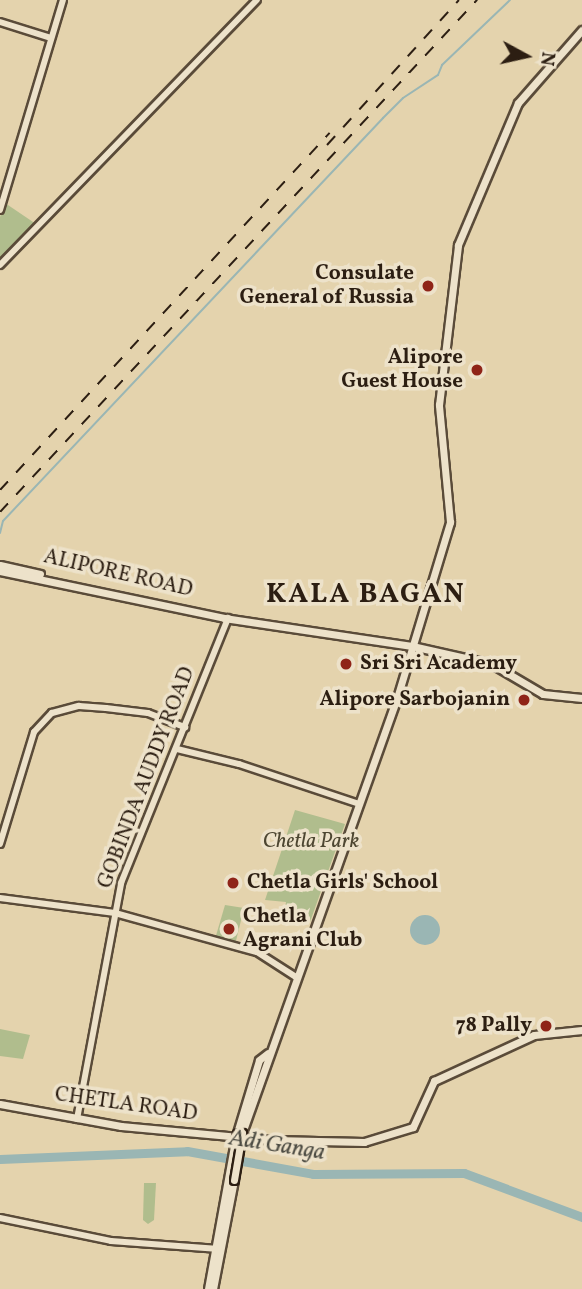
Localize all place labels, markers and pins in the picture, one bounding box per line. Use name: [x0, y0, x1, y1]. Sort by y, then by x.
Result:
place label: Consulate General of Russia: [241, 261, 414, 311]
marker: Consulate General of Russia: [420, 278, 436, 294]
place label: Alipore Guest House: [341, 345, 463, 395]
marker: Alipore Guest House: [469, 362, 485, 378]
place label: Sri Sri Academy: [360, 651, 517, 677]
marker: Sri Sri Academy: [338, 656, 354, 672]
place label: Alipore Sarbojanin: [320, 687, 510, 713]
marker: Alipore Sarbojanin: [516, 692, 532, 708]
place label: Chetla Girls' School: [247, 870, 438, 896]
marker: Chetla Girls' School: [225, 875, 241, 891]
place label: Chetla Agrani Club: [243, 904, 362, 954]
marker: Chetla Agrani Club: [221, 921, 237, 937]
place label: 78 Pally: [456, 1013, 532, 1039]
marker: 78 Pally: [538, 1018, 554, 1034]

